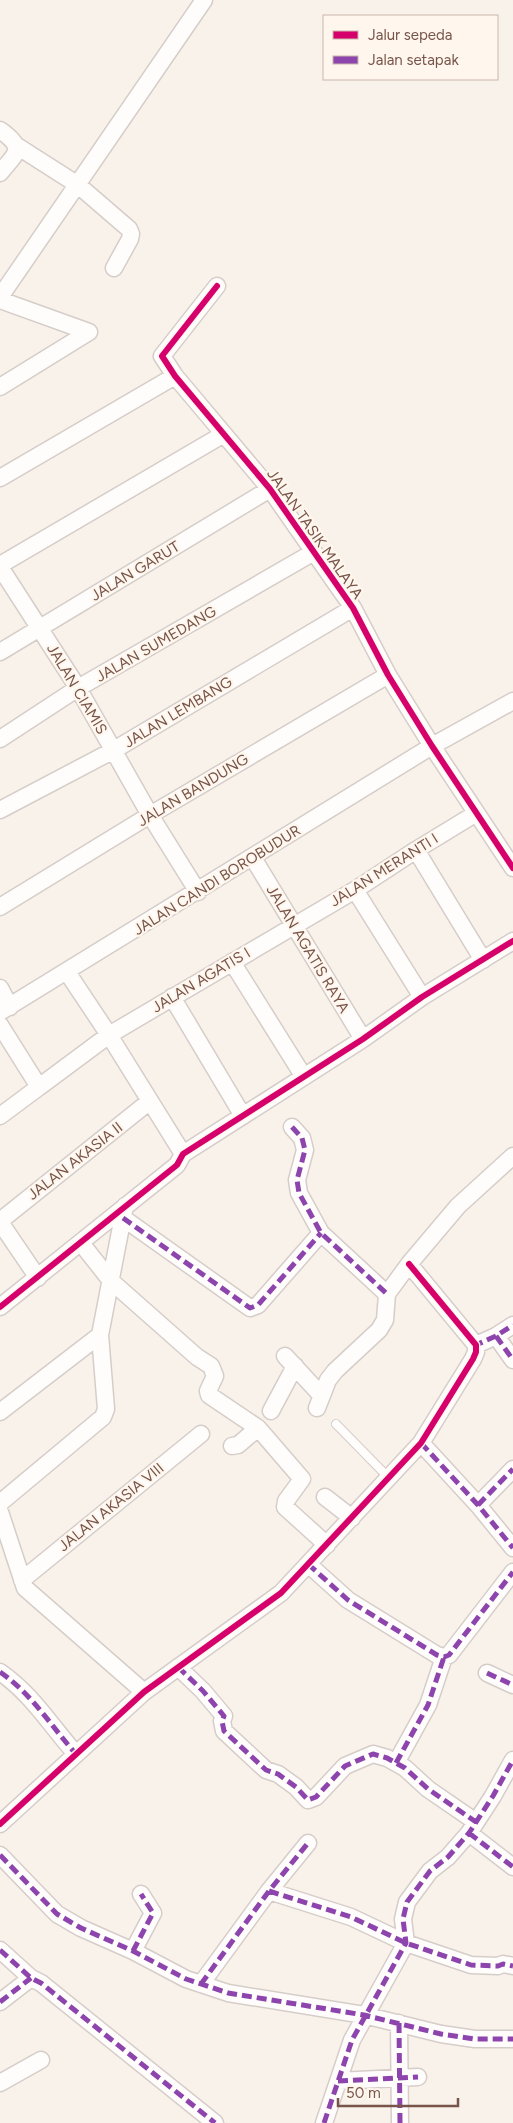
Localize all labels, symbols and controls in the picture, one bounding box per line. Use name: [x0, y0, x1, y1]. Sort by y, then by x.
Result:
legend: [323, 15, 498, 80]
text: Jalur sepeda: [368, 26, 453, 44]
text: Jalan setapak: [368, 51, 459, 69]
street label: JALAN TASIK MALAYA: [263, 466, 367, 602]
street label: JALAN GARUT: [87, 537, 183, 605]
street label: JALAN SUMEDANG: [93, 602, 219, 686]
street label: JALAN CIAMIS: [43, 641, 111, 737]
street label: JALAN LEMBANG: [121, 673, 235, 751]
street label: JALAN BANDUNG: [134, 750, 252, 830]
street label: JALAN CANDI BOROBUDUR: [130, 821, 304, 939]
street label: JALAN MERANTI I: [327, 830, 441, 910]
street label: JALAN AGATIS RAYA: [263, 882, 353, 1016]
street label: JALAN AGATIS I: [149, 944, 253, 1016]
street label: JALAN AKASIA II: [24, 1118, 126, 1204]
street label: JALAN AKASIA VIII: [55, 1459, 167, 1555]
scale bar: [338, 2076, 458, 2108]
text: 50 m: [346, 2084, 381, 2102]

